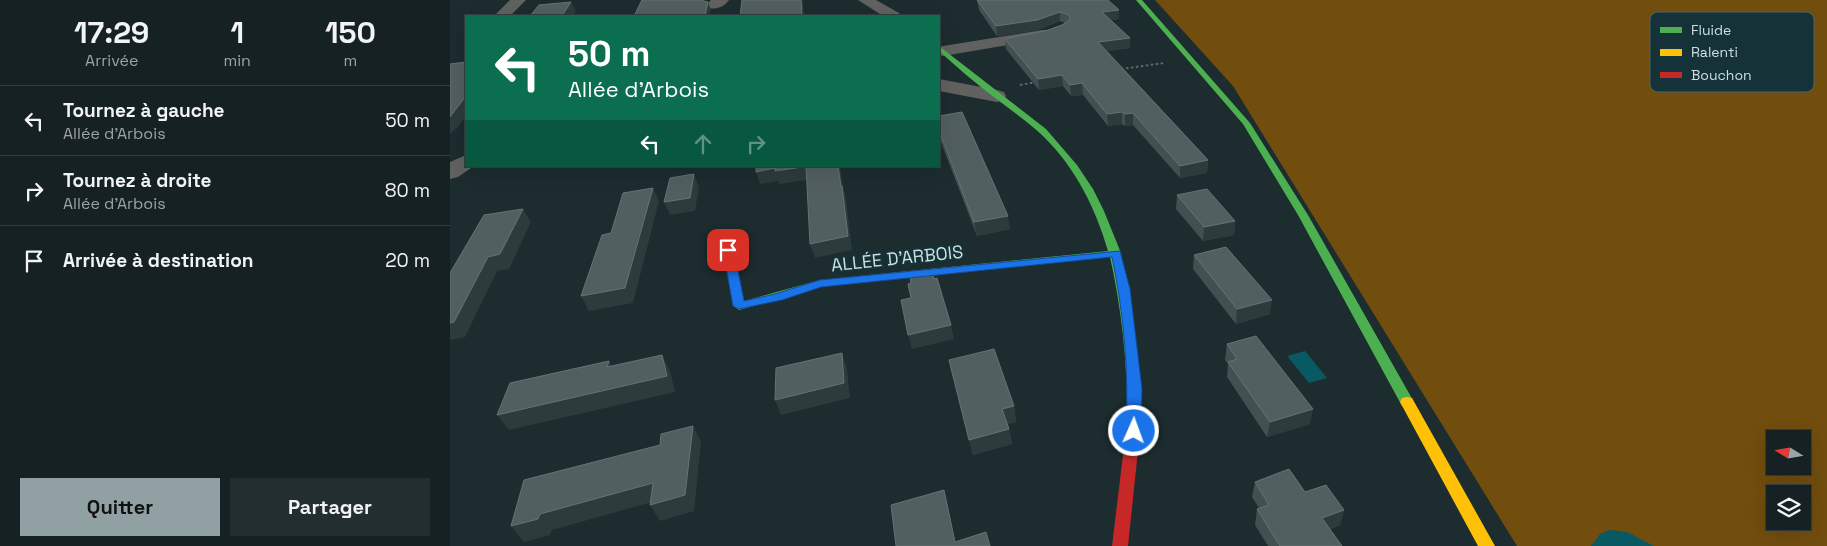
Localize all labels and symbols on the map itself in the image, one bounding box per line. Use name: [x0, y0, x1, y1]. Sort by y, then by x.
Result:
legend: [1650, 12, 1814, 92]
text: Fluide: [1691, 21, 1731, 39]
text: Ralenti: [1691, 43, 1738, 61]
text: Bouchon: [1691, 66, 1752, 84]
pin: [707, 229, 749, 271]
street label: ALLÉE D'ARBOIS: [830, 240, 964, 276]
position arrow: [1107, 404, 1159, 456]
north arrow: [1766, 430, 1811, 475]

